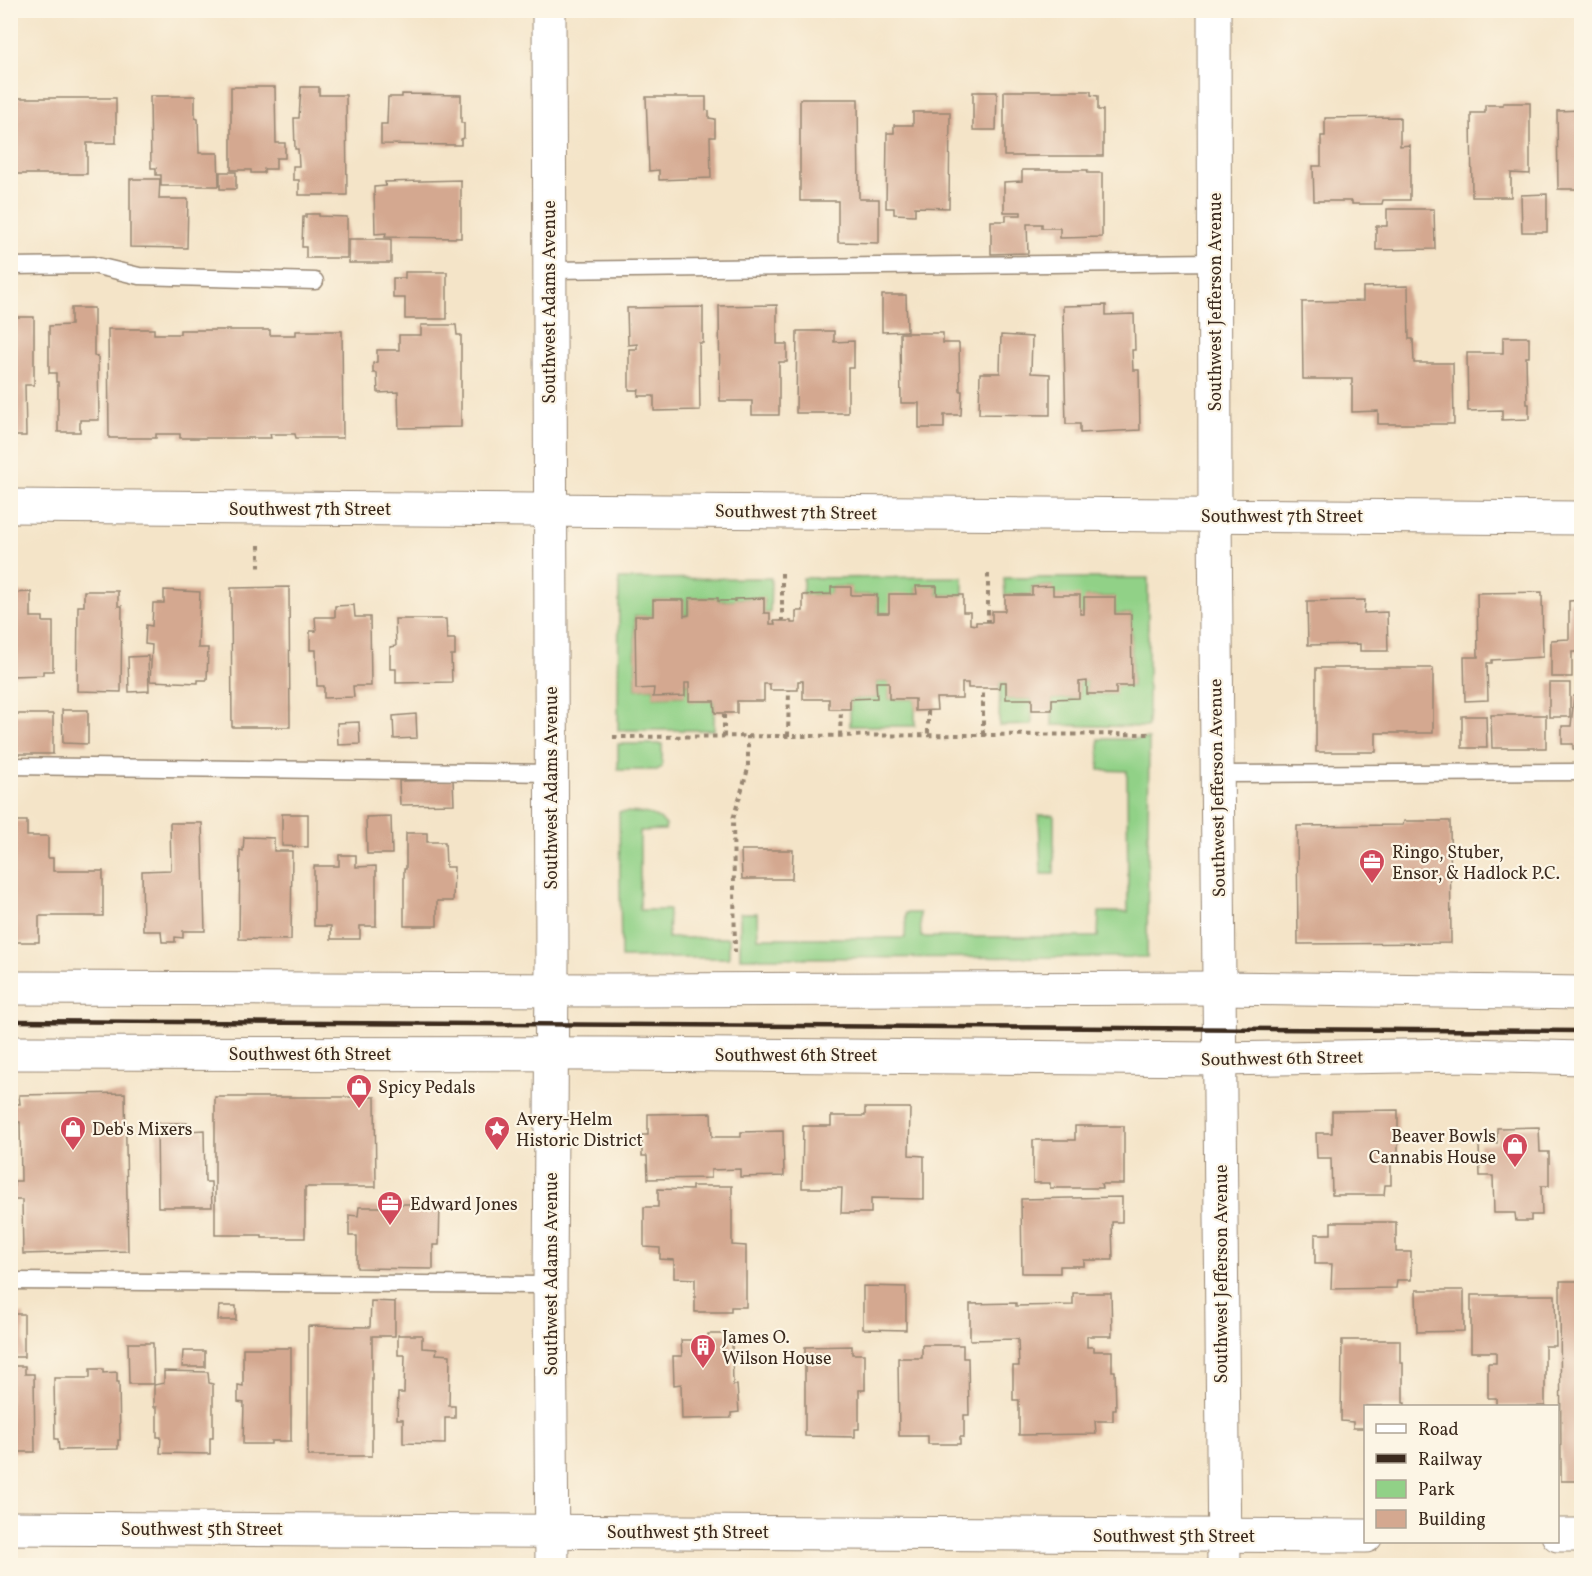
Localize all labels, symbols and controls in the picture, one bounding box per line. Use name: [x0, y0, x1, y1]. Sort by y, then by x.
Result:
street label: Southwest Jefferson Avenue: [1204, 193, 1229, 411]
street label: Southwest Adams Avenue: [538, 200, 563, 404]
street label: Southwest 7th Street: [229, 498, 391, 523]
street label: Southwest 7th Street: [715, 500, 877, 527]
street label: Southwest 7th Street: [1201, 505, 1363, 530]
street label: Southwest Jefferson Avenue: [1204, 678, 1233, 898]
street label: Southwest Adams Avenue: [540, 686, 565, 890]
place label: Ringo, Stuber, Ensor, & Hadlock P.C.: [1392, 841, 1560, 887]
office icon: Ringo, Stuber, Ensor, & Hadlock P.C.: [1357, 847, 1387, 885]
street label: Southwest 6th Street: [229, 1043, 391, 1068]
street label: Southwest 6th Street: [715, 1044, 877, 1069]
street label: Southwest 6th Street: [1200, 1046, 1364, 1073]
shop icon: Spicy Pedals: [344, 1072, 374, 1110]
place label: Spicy Pedals: [378, 1076, 475, 1101]
place label: Avery-Helm Historic District: [516, 1108, 643, 1154]
shop icon: Deb's Mixers: [58, 1114, 88, 1152]
place icon: Avery-Helm Historic District: [482, 1114, 512, 1152]
place label: Deb's Mixers: [92, 1118, 192, 1143]
place label: Beaver Bowls Cannabis House: [1369, 1125, 1496, 1171]
shop icon: Beaver Bowls Cannabis House: [1500, 1131, 1530, 1169]
street label: Southwest Jefferson Avenue: [1210, 1165, 1235, 1383]
street label: Southwest Adams Avenue: [540, 1172, 565, 1376]
office icon: Edward Jones: [375, 1189, 405, 1227]
place label: Edward Jones: [410, 1193, 518, 1218]
place label: James O. Wilson House: [722, 1326, 831, 1372]
building icon: James O. Wilson House: [688, 1332, 718, 1370]
legend: [1364, 1405, 1559, 1543]
text: Road: [1418, 1418, 1459, 1443]
text: Railway: [1418, 1448, 1482, 1473]
text: Park: [1418, 1478, 1455, 1503]
text: Building: [1418, 1508, 1486, 1533]
street label: Southwest 5th Street: [121, 1518, 283, 1543]
street label: Southwest 5th Street: [607, 1521, 769, 1546]
street label: Southwest 5th Street: [1093, 1525, 1255, 1550]

